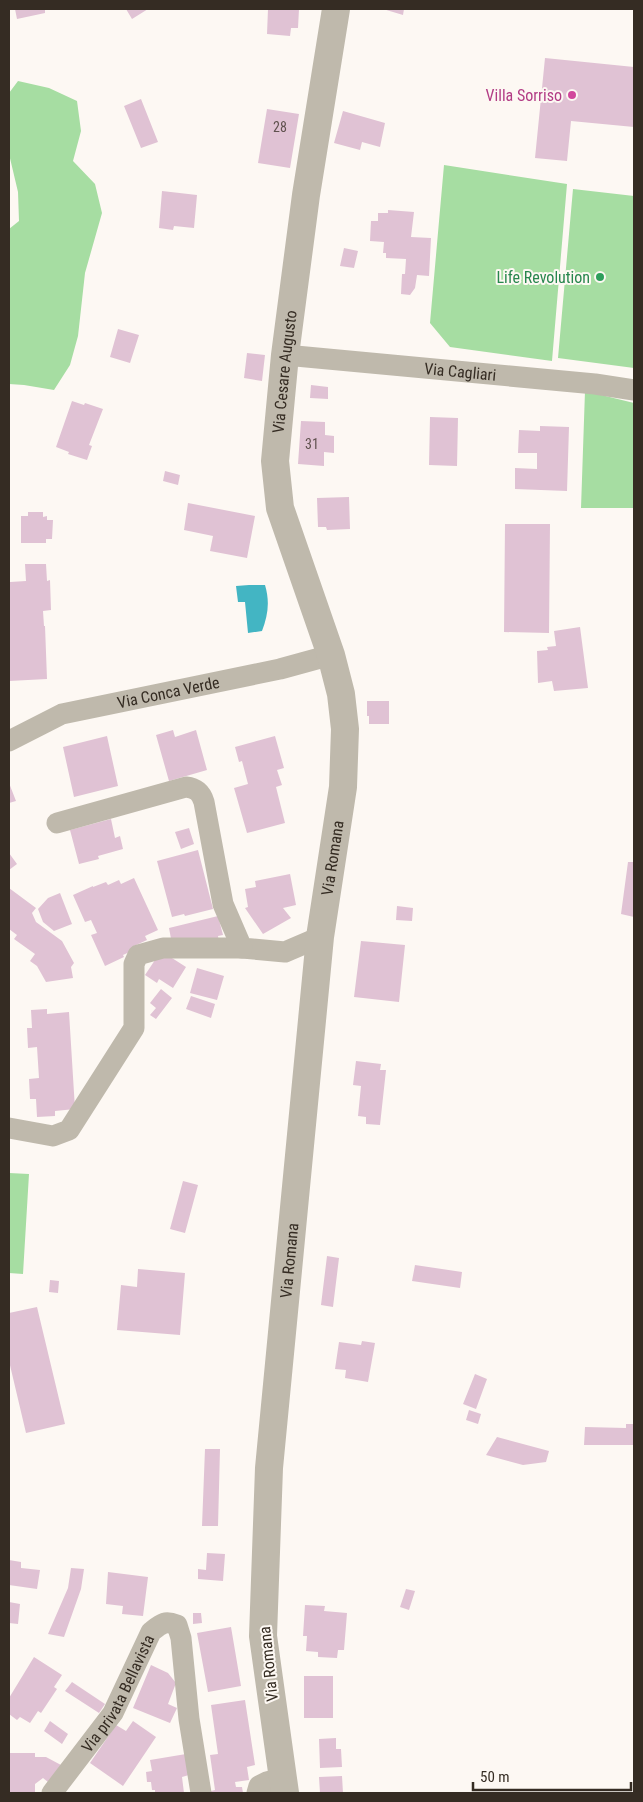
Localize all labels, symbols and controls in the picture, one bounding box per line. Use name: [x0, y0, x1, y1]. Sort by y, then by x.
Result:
place label: Villa Sorriso: [486, 86, 562, 105]
marker: Villa Sorriso: [566, 89, 578, 101]
house number: 28: [273, 119, 287, 135]
place label: Life Revolution: [496, 268, 590, 287]
marker: Life Revolution: [594, 271, 606, 283]
street label: Via Cesare Augusto: [269, 309, 301, 434]
street label: Via Cagliari: [423, 359, 497, 385]
house number: 31: [305, 436, 319, 452]
street label: Via Conca Verde: [116, 673, 221, 712]
street label: Via Romana: [317, 819, 348, 897]
street label: Via Romana: [276, 1222, 302, 1299]
street label: Via Romana: [255, 1625, 282, 1703]
street label: Via privata Bellavista: [78, 1632, 158, 1756]
scale bar: [473, 1760, 630, 1792]
text: 50 m: [480, 1768, 510, 1786]

